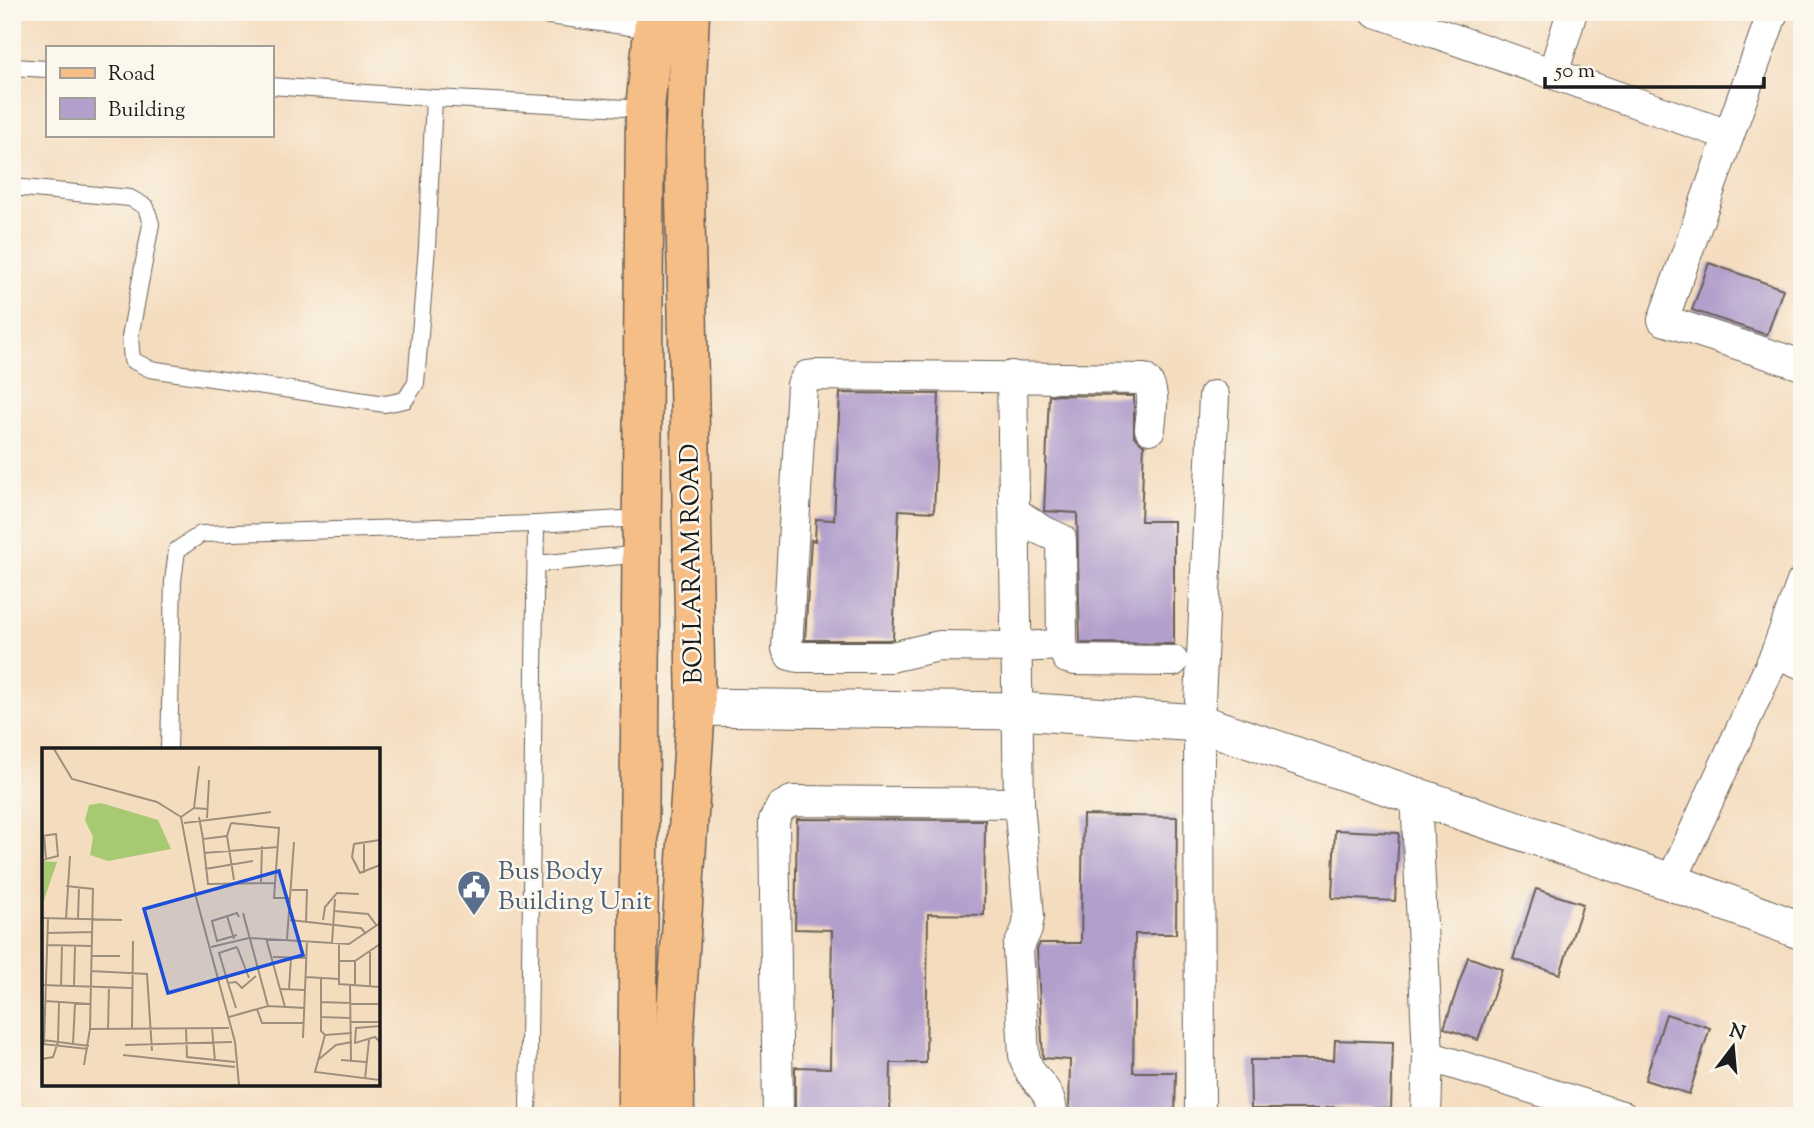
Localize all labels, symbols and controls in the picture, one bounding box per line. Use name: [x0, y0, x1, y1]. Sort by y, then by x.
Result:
legend: [46, 46, 273, 136]
scale bar: [1545, 46, 1763, 90]
text: 50 m: [1554, 57, 1595, 87]
text: Road: [108, 60, 155, 90]
text: Building: [108, 96, 185, 126]
street label: BOLLARAM ROAD: [672, 443, 714, 685]
inset map: [42, 748, 380, 1086]
place label: Bus Body Building Unit: [498, 854, 652, 921]
public building icon: Bus Body Building Unit: [455, 868, 493, 917]
north arrow: [1699, 1012, 1769, 1082]
text: N: [1726, 1018, 1748, 1048]

